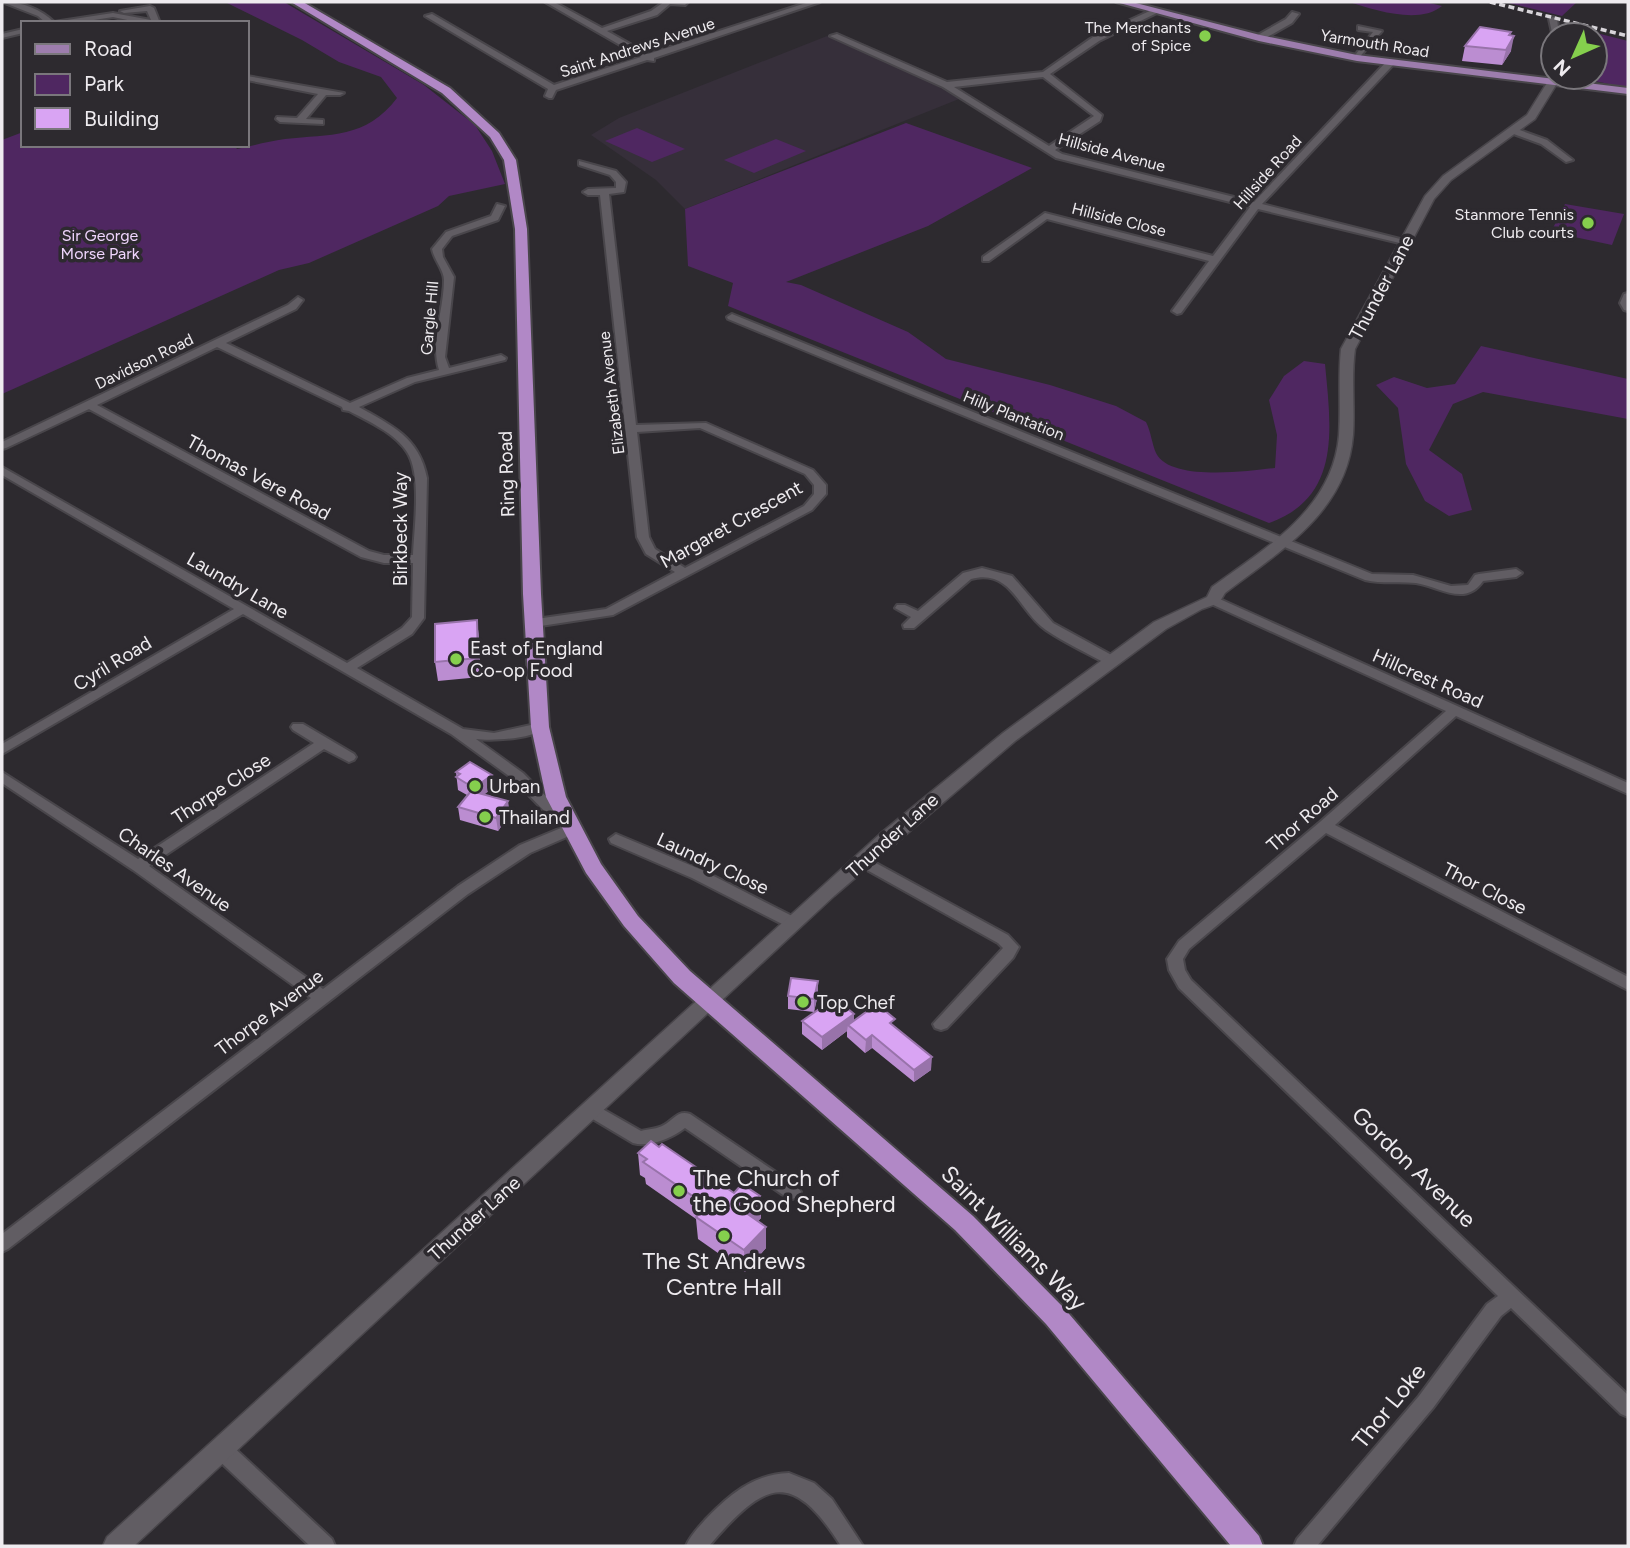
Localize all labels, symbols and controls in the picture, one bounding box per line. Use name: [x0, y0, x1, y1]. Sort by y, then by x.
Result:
street label: Saint Andrews Avenue: [557, 13, 717, 82]
place label: The Merchants of Spice: [1085, 18, 1191, 55]
legend: [21, 21, 248, 147]
north arrow: [1539, 21, 1609, 91]
street label: Yarmouth Road: [1319, 26, 1431, 61]
marker: The Merchants of Spice: [1197, 28, 1213, 44]
text: Road: [84, 36, 132, 61]
text: N: [1549, 54, 1576, 81]
text: Park: [84, 71, 125, 96]
text: Building: [84, 106, 159, 131]
street label: Hillside Avenue: [1056, 129, 1168, 176]
street label: Hillside Road: [1229, 131, 1305, 213]
street label: Hillside Close: [1070, 199, 1168, 240]
place label: Stanmore Tennis Club courts: [1454, 205, 1574, 242]
marker: Stanmore Tennis Club courts: [1580, 215, 1596, 231]
park label: Sir George Morse Park: [61, 226, 140, 263]
street label: Thunder Lane: [1344, 231, 1419, 344]
street label: Gargle Hill: [417, 280, 442, 356]
street label: Davidson Road: [92, 329, 196, 393]
street label: Elizabeth Avenue: [594, 330, 628, 456]
street label: Hilly Plantation: [961, 387, 1067, 444]
street label: Thomas Vere Road: [183, 430, 335, 525]
street label: Ring Road: [493, 430, 520, 518]
street label: Birkbeck Way: [389, 472, 412, 586]
street label: Margaret Crescent: [656, 476, 807, 573]
street label: Laundry Lane: [183, 547, 293, 624]
street label: Cyril Road: [69, 631, 156, 696]
place label: East of England Co-op Food: [470, 637, 603, 682]
street label: Hillcrest Road: [1369, 644, 1487, 713]
marker: East of England Co-op Food: [448, 651, 464, 667]
street label: Thorpe Close: [168, 748, 275, 829]
place label: Urban: [489, 775, 540, 798]
marker: Urban: [467, 778, 483, 794]
street label: Thor Road: [1262, 782, 1343, 857]
street label: Thunder Lane: [842, 788, 943, 883]
place label: Thailand: [499, 806, 570, 829]
marker: Thailand: [477, 809, 493, 825]
street label: Charles Avenue: [114, 822, 236, 917]
street label: Laundry Close: [653, 827, 773, 899]
street label: Thor Close: [1439, 857, 1531, 919]
street label: Thorpe Avenue: [211, 964, 328, 1060]
place label: Top Chef: [817, 991, 895, 1014]
marker: Top Chef: [795, 994, 811, 1010]
street label: Gordon Avenue: [1346, 1101, 1482, 1233]
street label: Saint Williams Way: [936, 1160, 1092, 1316]
place label: The Church of the Good Shepherd: [693, 1164, 896, 1218]
street label: Thunder Lane: [424, 1171, 525, 1266]
marker: The Church of the Good Shepherd: [671, 1183, 687, 1199]
marker: The St Andrews Centre Hall: [716, 1228, 732, 1244]
place label: The St Andrews Centre Hall: [643, 1247, 805, 1301]
street label: Thor Loke: [1346, 1358, 1432, 1454]

